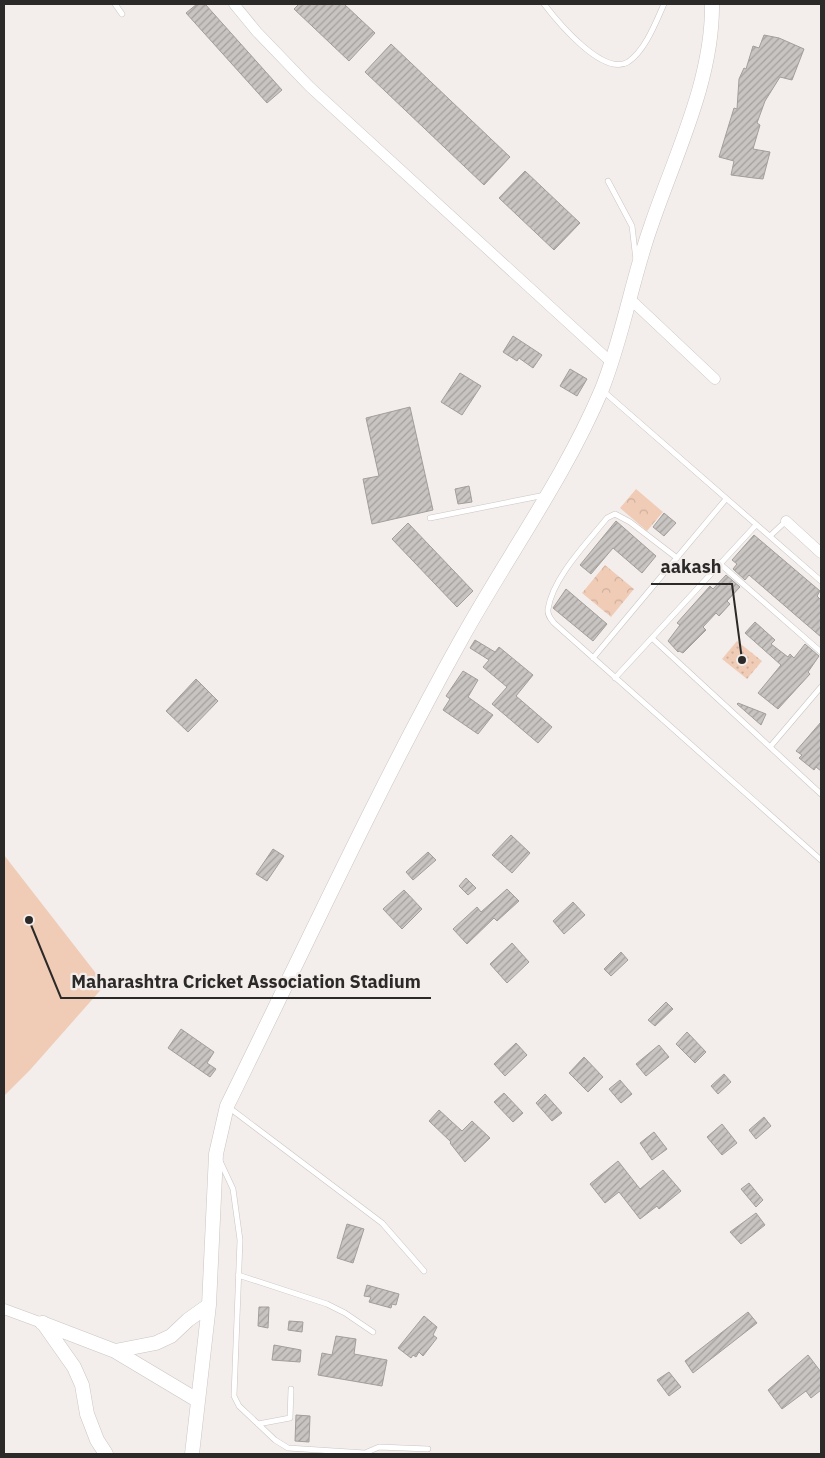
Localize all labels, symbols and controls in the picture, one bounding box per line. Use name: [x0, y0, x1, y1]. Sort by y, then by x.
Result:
callout: aakash: [651, 551, 732, 584]
text: aakash: [661, 555, 721, 578]
callout: Maharashtra Cricket Association Stadium: [61, 965, 431, 998]
text: Maharashtra Cricket Association Stadium: [71, 970, 421, 993]

